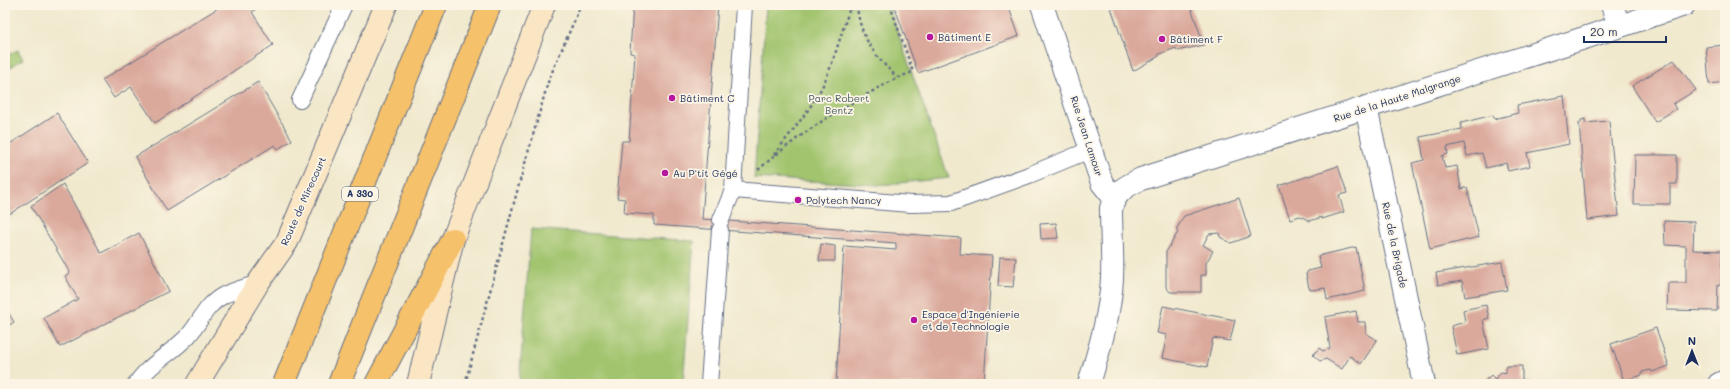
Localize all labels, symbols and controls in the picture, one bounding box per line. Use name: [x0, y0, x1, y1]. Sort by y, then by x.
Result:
scale bar: [1584, 18, 1666, 44]
text: 20 m: [1590, 23, 1618, 39]
place label: Bâtiment E: [938, 30, 991, 44]
marker: Bâtiment E: [925, 32, 935, 42]
place label: Bâtiment F: [1170, 32, 1223, 46]
marker: Bâtiment F: [1157, 34, 1167, 44]
street label: Rue de la Haute Malgrange: [1332, 71, 1462, 125]
place label: Bâtiment C: [680, 91, 734, 105]
park label: Parc Robert Bentz: [809, 91, 869, 117]
marker: Bâtiment C: [667, 93, 677, 103]
street label: Rue Jean Lamour: [1067, 94, 1107, 178]
street label: Route de Mirecourt: [277, 154, 329, 248]
place label: Au P'tit Gégé: [673, 166, 738, 180]
marker: Au P'tit Gégé: [660, 168, 670, 178]
road number: A 330: [342, 187, 378, 201]
place label: Polytech Nancy: [806, 193, 881, 207]
marker: Polytech Nancy: [793, 195, 803, 205]
street label: Rue de la Brigade: [1379, 201, 1411, 289]
place label: Espace d'Ingénierie et de Technologie: [922, 307, 1020, 333]
marker: Espace d'Ingénierie et de Technologie: [909, 315, 919, 325]
north arrow: [1672, 331, 1712, 371]
text: N: [1688, 333, 1696, 348]

